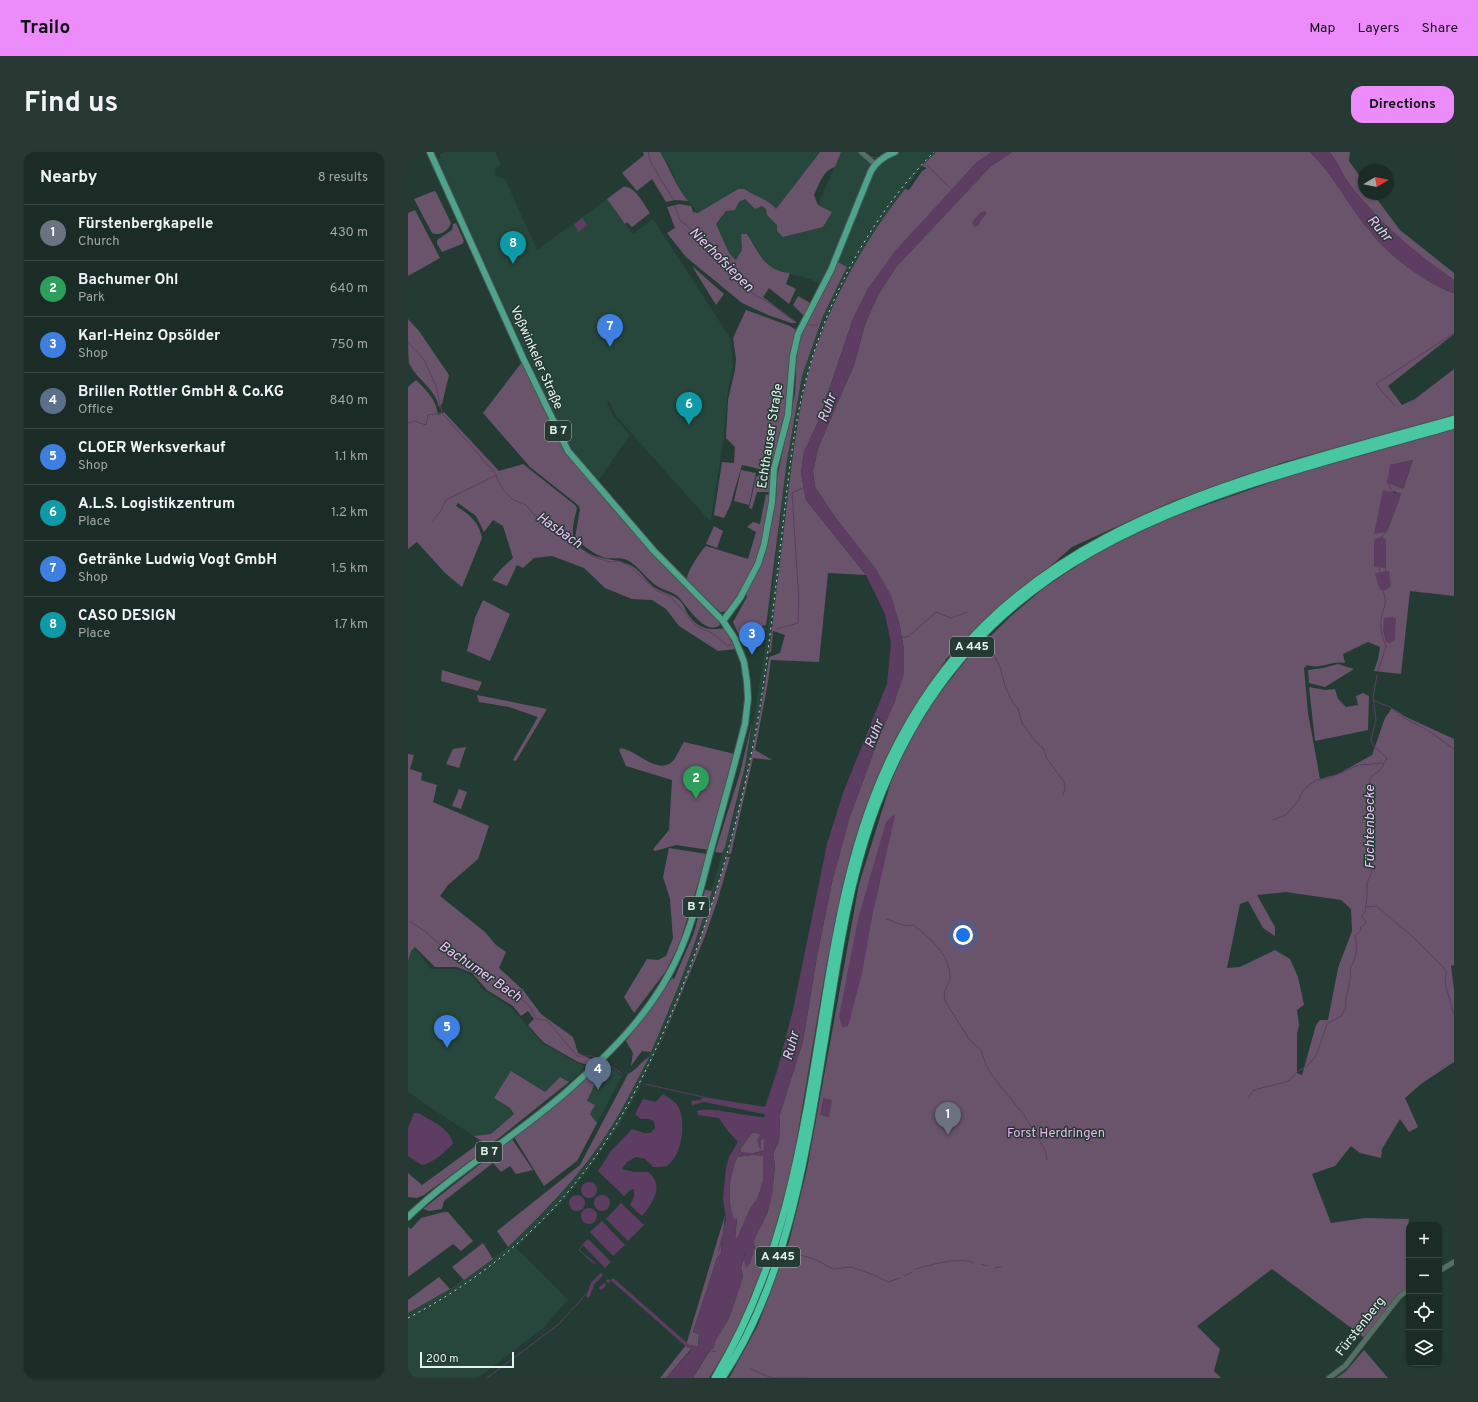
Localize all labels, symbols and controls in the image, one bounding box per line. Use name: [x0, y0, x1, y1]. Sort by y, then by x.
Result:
text: Trailo: [20, 16, 70, 40]
text: Map: [1309, 20, 1335, 37]
text: Layers: [1357, 20, 1399, 37]
text: Share: [1421, 20, 1458, 37]
text: Find us: [24, 86, 118, 122]
button: Directions: [1351, 86, 1454, 123]
north arrow: [1358, 164, 1394, 200]
text: Nearby: [40, 167, 97, 189]
text: 8 results: [318, 170, 368, 186]
water label: Ruhr: [1363, 212, 1396, 247]
text: Fürstenbergkapelle: [78, 215, 213, 234]
water label: Nierhofsiepen: [685, 224, 757, 296]
text: 1: [50, 225, 56, 241]
text: 430 m: [330, 225, 368, 241]
pin: 8: [500, 231, 526, 264]
text: Church: [78, 234, 120, 250]
text: Bachumer Ohl: [78, 271, 178, 290]
text: 2: [49, 281, 57, 297]
text: 640 m: [330, 281, 368, 297]
text: Park: [78, 290, 105, 306]
street label: Voßwinkeler Straße: [506, 304, 566, 412]
pin: 7: [597, 314, 623, 347]
text: Karl-Heinz Opsölder: [78, 327, 220, 346]
text: 3: [49, 337, 57, 353]
text: 750 m: [331, 337, 368, 353]
text: Shop: [78, 346, 108, 362]
street label: Echthauser Straße: [755, 382, 787, 490]
text: Brillen Rottler GmbH & Co.KG: [78, 383, 284, 402]
water label: Ruhr: [815, 390, 842, 425]
pin: 6: [676, 392, 702, 425]
text: 4: [49, 393, 57, 409]
text: 840 m: [330, 393, 368, 409]
text: Office: [78, 402, 113, 418]
road number: B 7: [545, 421, 571, 441]
text: CLOER Werksverkauf: [78, 439, 225, 458]
text: 5: [49, 449, 57, 465]
text: 1.1 km: [334, 449, 368, 465]
text: Shop: [78, 458, 108, 474]
text: A.L.S. Logistikzentrum: [78, 495, 235, 514]
text: 6: [49, 505, 57, 521]
text: 1.2 km: [331, 505, 368, 521]
water label: Hasbach: [533, 509, 585, 553]
text: Place: [78, 514, 110, 530]
text: Getränke Ludwig Vogt GmbH: [78, 551, 277, 570]
text: 7: [50, 561, 56, 577]
text: 1.5 km: [331, 561, 368, 577]
text: Shop: [78, 570, 108, 586]
text: CASO DESIGN: [78, 607, 176, 626]
text: 8: [49, 617, 57, 633]
text: 1.7 km: [334, 617, 368, 633]
pin: 3: [739, 622, 765, 655]
text: Place: [78, 626, 110, 642]
road number: A 445: [950, 637, 994, 657]
water label: Ruhr: [862, 716, 889, 751]
pin: 2: [683, 766, 709, 799]
water label: Füchtenbecke: [1362, 784, 1379, 869]
road number: B 7: [683, 897, 709, 917]
your location: [953, 925, 973, 945]
water label: Bachumer Bach: [435, 938, 525, 1006]
pin: 5: [434, 1015, 460, 1048]
water label: Ruhr: [780, 1028, 804, 1062]
pin: 4: [585, 1057, 611, 1090]
pin: 1: [935, 1102, 961, 1135]
park label: Forst Herdringen: [1007, 1126, 1105, 1142]
road number: B 7: [476, 1142, 502, 1162]
map controls: [1406, 1222, 1442, 1366]
button: +: [1406, 1222, 1442, 1258]
road number: A 445: [756, 1247, 800, 1267]
button: −: [1406, 1258, 1442, 1294]
street label: Fürstenberg: [1333, 1294, 1389, 1360]
button: locate: [1406, 1294, 1442, 1330]
button: layers: [1406, 1330, 1442, 1366]
scale bar: [420, 1350, 514, 1369]
text: 200 m: [426, 1352, 459, 1366]

